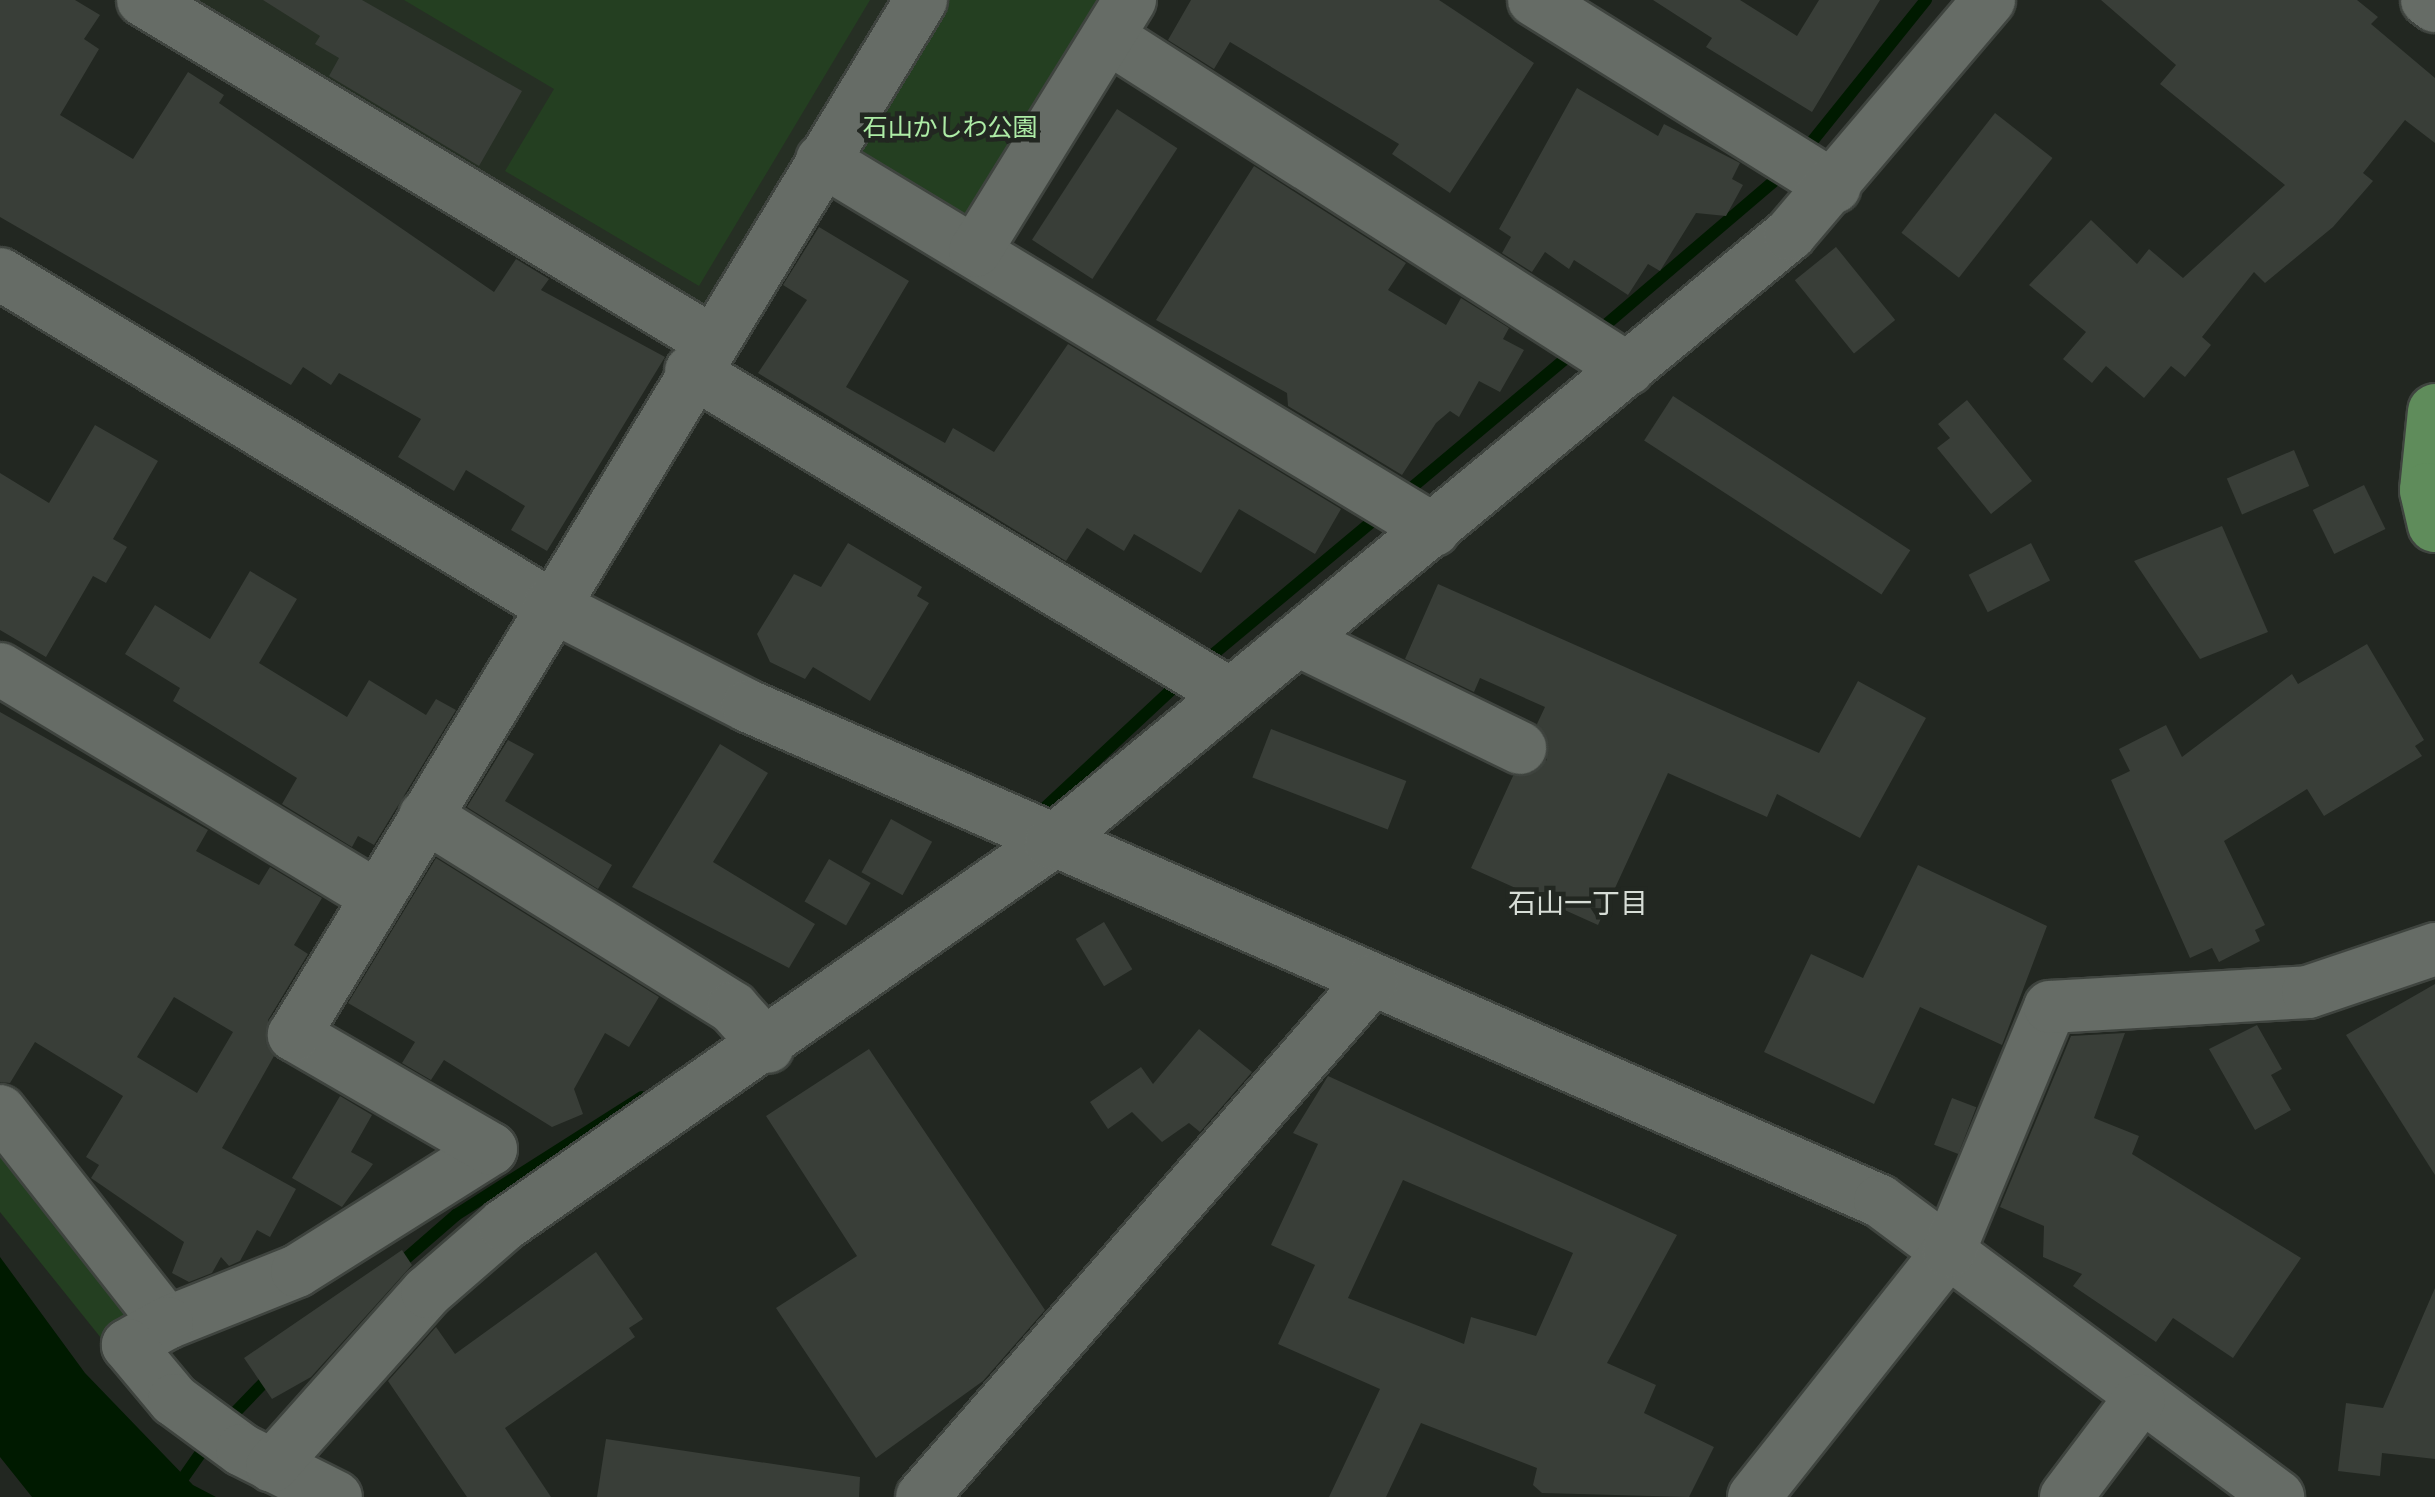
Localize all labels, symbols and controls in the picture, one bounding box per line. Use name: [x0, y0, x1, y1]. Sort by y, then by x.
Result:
park label: 石山かしわ公園: [863, 111, 1037, 141]
district label: 石山一丁目: [1508, 885, 1648, 919]

